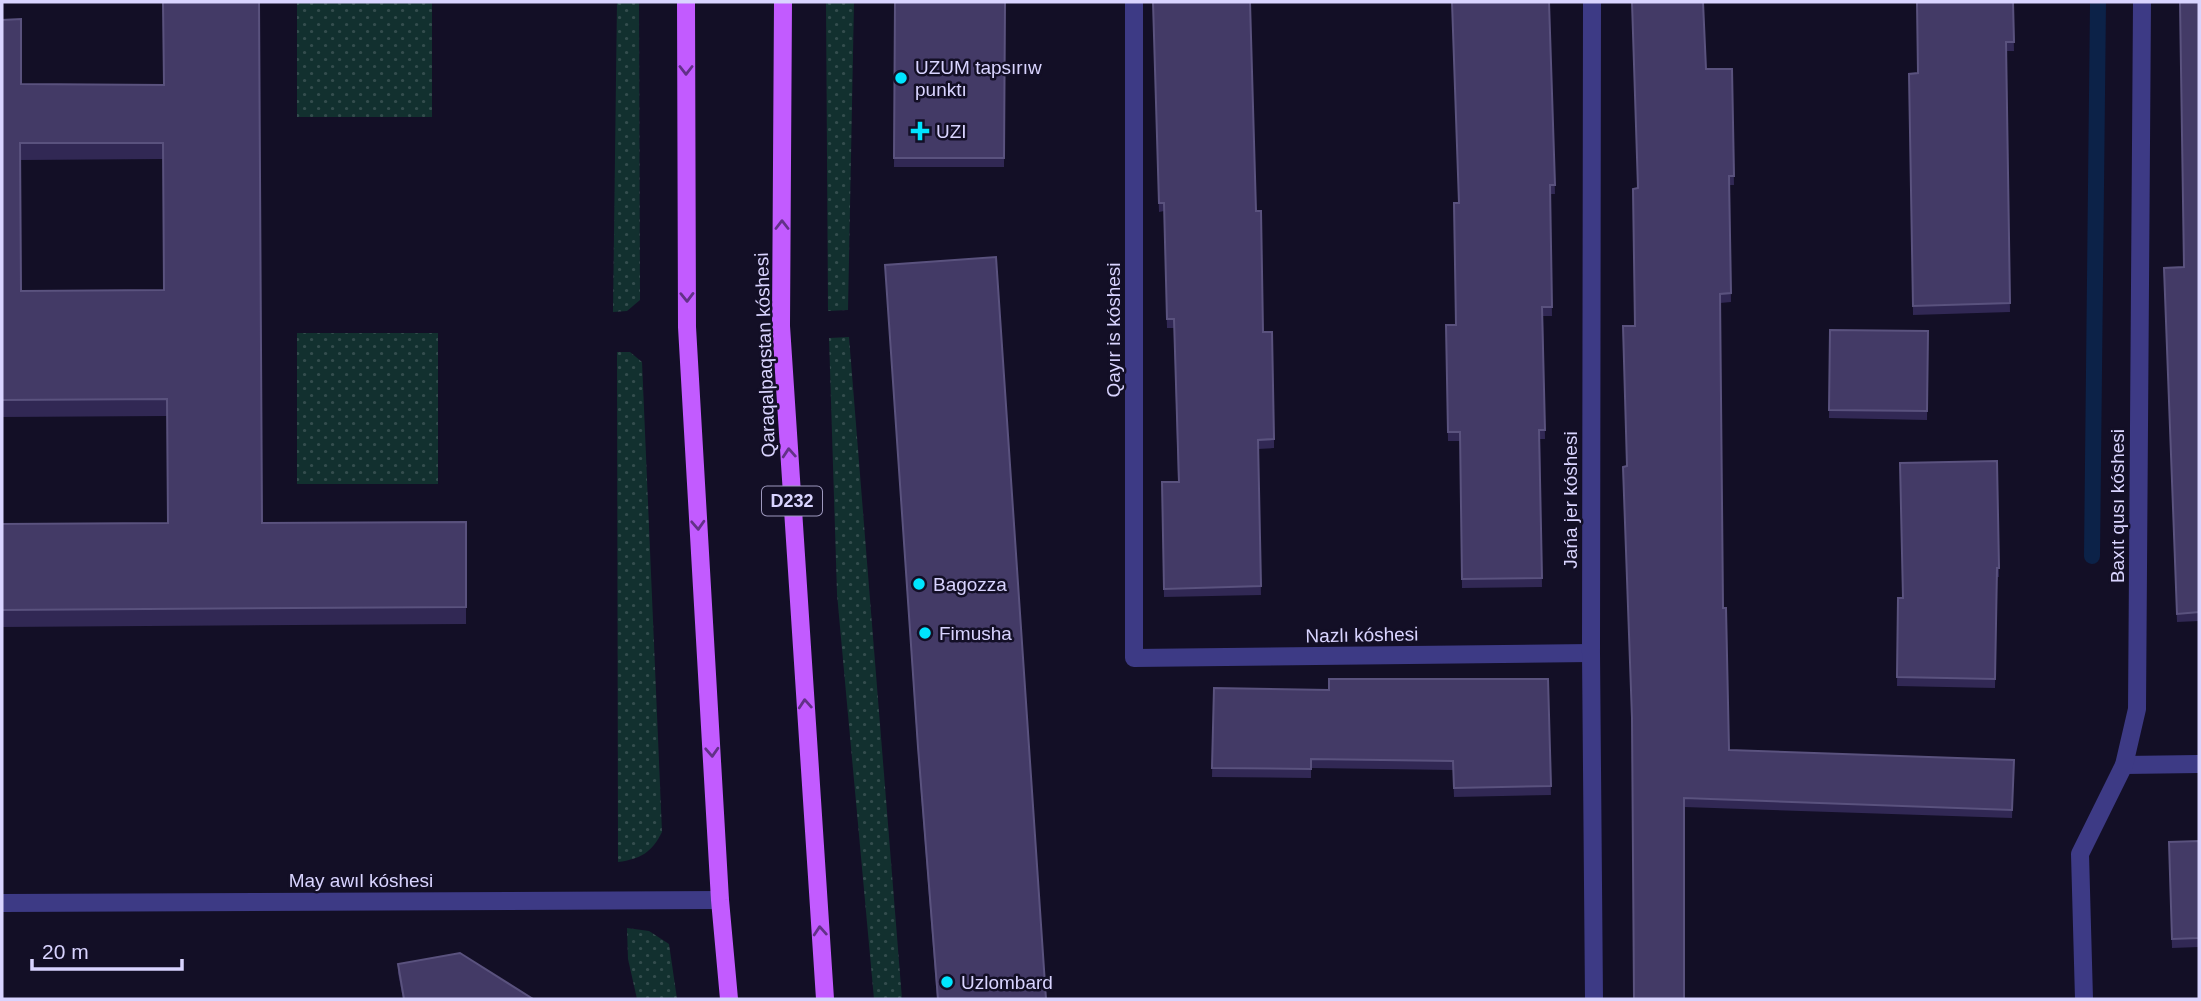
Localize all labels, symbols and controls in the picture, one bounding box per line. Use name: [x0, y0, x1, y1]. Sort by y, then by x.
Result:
place label: UZUM tapsırıw punktı: [915, 57, 1042, 100]
one-way arrow: [678, 65, 694, 76]
marker: UZUM tapsırıw punktı: [893, 70, 909, 86]
marker: UZI: [910, 121, 930, 141]
place label: UZI: [936, 121, 967, 142]
one-way arrow: [774, 220, 789, 231]
street label: Qaraqalpaqstan kóshesi: [751, 252, 779, 458]
street label: Qayır is kóshesi: [1103, 262, 1124, 398]
one-way arrow: [679, 292, 694, 303]
street label: Baxıt qusı kóshesi: [2107, 429, 2128, 583]
street label: Jańa jer kóshesi: [1560, 431, 1581, 569]
one-way arrow: [782, 447, 797, 458]
road number: D232: [762, 486, 822, 516]
one-way arrow: [691, 519, 706, 530]
place label: Bagozza: [933, 574, 1007, 595]
marker: Bagozza: [911, 576, 927, 592]
place label: Fimusha: [939, 623, 1012, 644]
street label: Nazlı kóshesi: [1305, 624, 1419, 646]
marker: Fimusha: [917, 625, 933, 641]
one-way arrow: [798, 698, 813, 709]
one-way arrow: [704, 747, 719, 758]
street label: May awıl kóshesi: [289, 870, 433, 891]
one-way arrow: [813, 925, 828, 936]
scale bar: [32, 928, 182, 972]
text: 20 m: [42, 940, 89, 963]
place label: Uzlombard: [961, 972, 1053, 993]
marker: Uzlombard: [939, 974, 955, 990]

